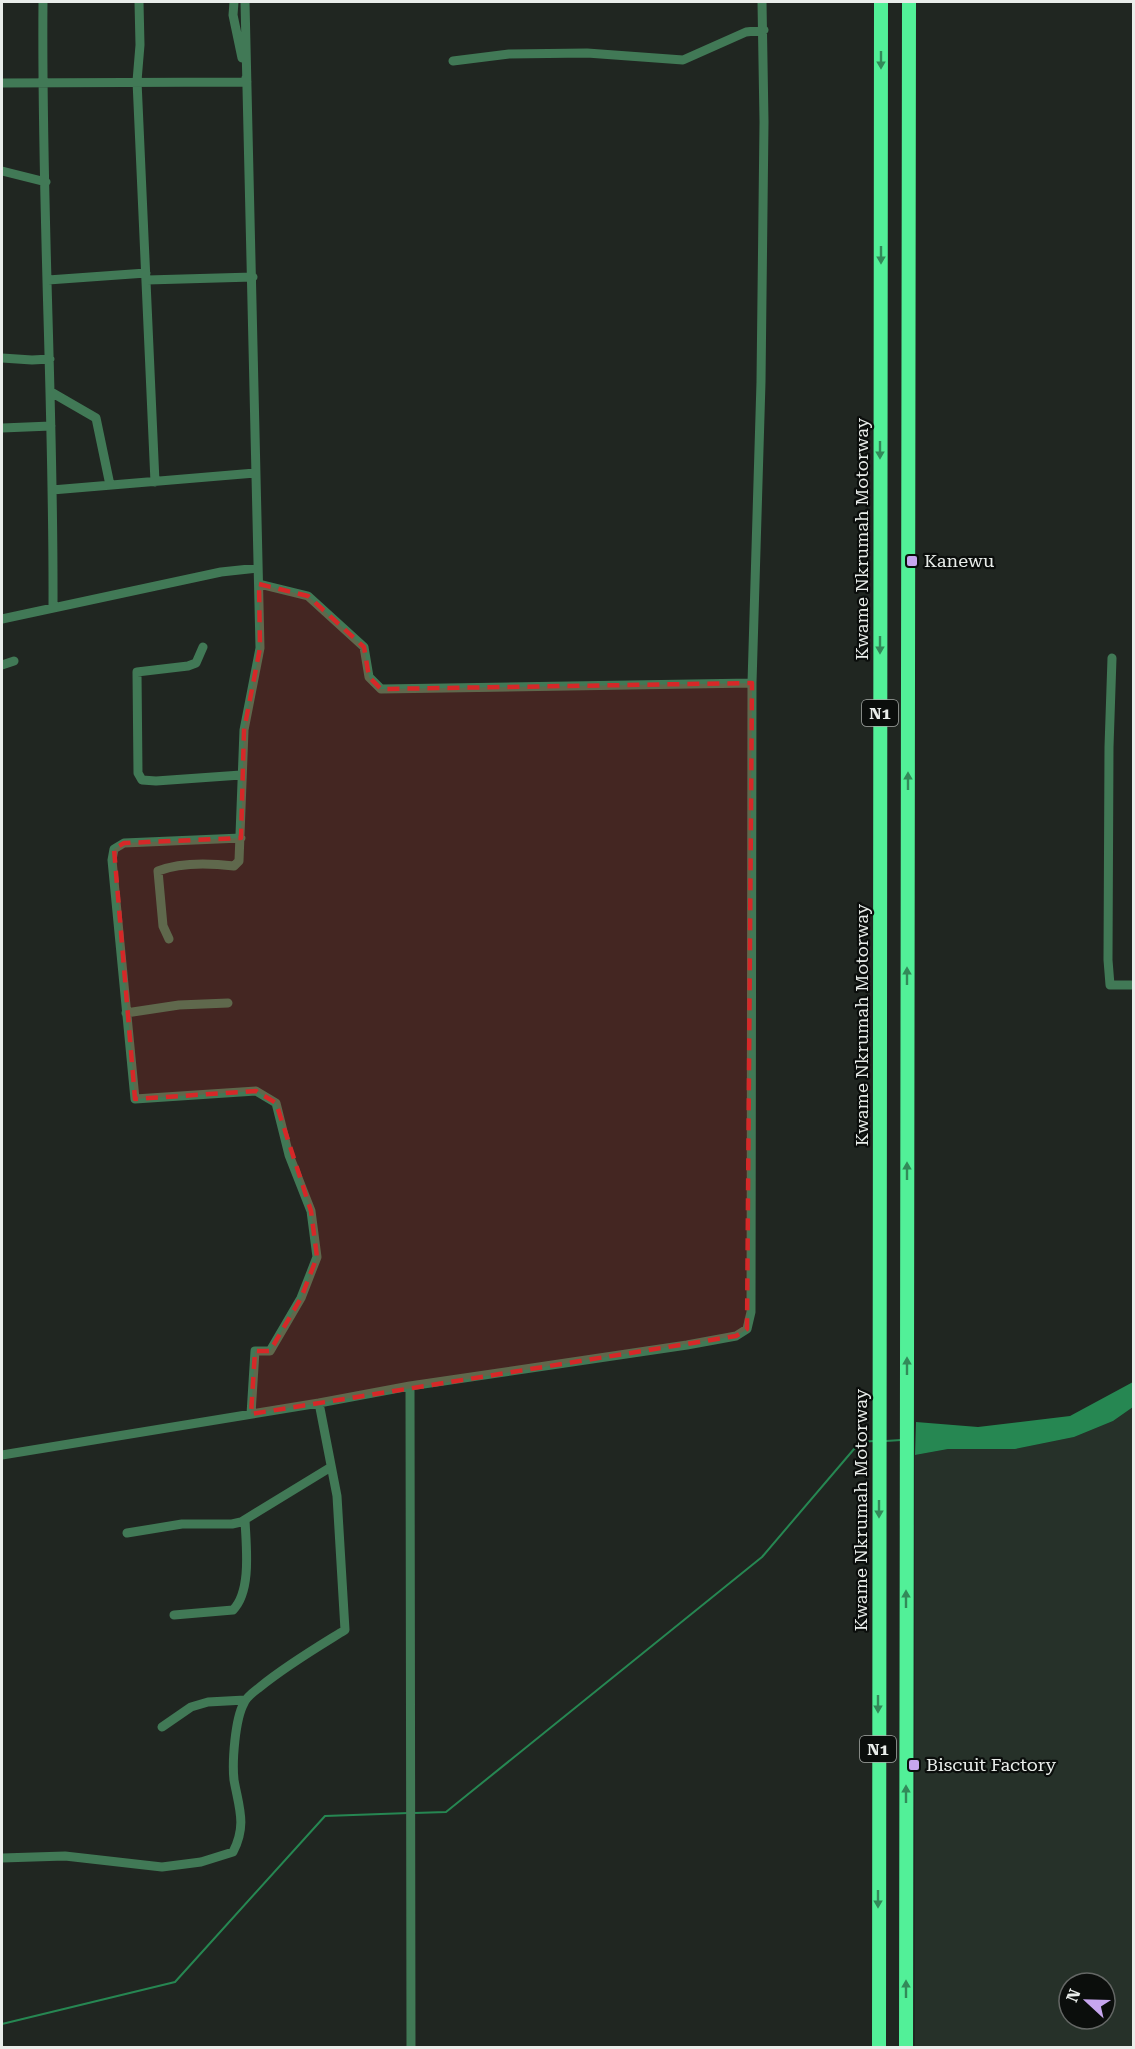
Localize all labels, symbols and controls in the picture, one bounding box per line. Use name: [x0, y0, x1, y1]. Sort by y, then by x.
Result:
one-way arrow: [876, 50, 886, 69]
one-way arrow: [876, 245, 886, 264]
street label: Kwame Nkrumah Motorway: [851, 417, 872, 660]
one-way arrow: [875, 440, 885, 459]
place label: Kanewu: [924, 550, 994, 571]
marker: Kanewu: [905, 554, 919, 568]
one-way arrow: [875, 635, 885, 654]
road number: N1: [862, 700, 898, 726]
one-way arrow: [903, 772, 913, 791]
street label: Kwame Nkrumah Motorway: [851, 903, 872, 1146]
one-way arrow: [902, 967, 912, 986]
one-way arrow: [902, 1162, 912, 1181]
one-way arrow: [902, 1357, 912, 1376]
street label: Kwame Nkrumah Motorway: [850, 1388, 871, 1631]
one-way arrow: [874, 1500, 884, 1519]
one-way arrow: [901, 1590, 911, 1609]
one-way arrow: [873, 1695, 883, 1714]
road number: N1: [860, 1736, 896, 1762]
place label: Biscuit Factory: [926, 1754, 1057, 1775]
marker: Biscuit Factory: [907, 1758, 921, 1772]
one-way arrow: [901, 1785, 911, 1804]
one-way arrow: [873, 1890, 883, 1909]
north arrow: [1057, 1971, 1117, 2031]
one-way arrow: [901, 1980, 911, 1999]
text: N: [1062, 1986, 1085, 2005]

